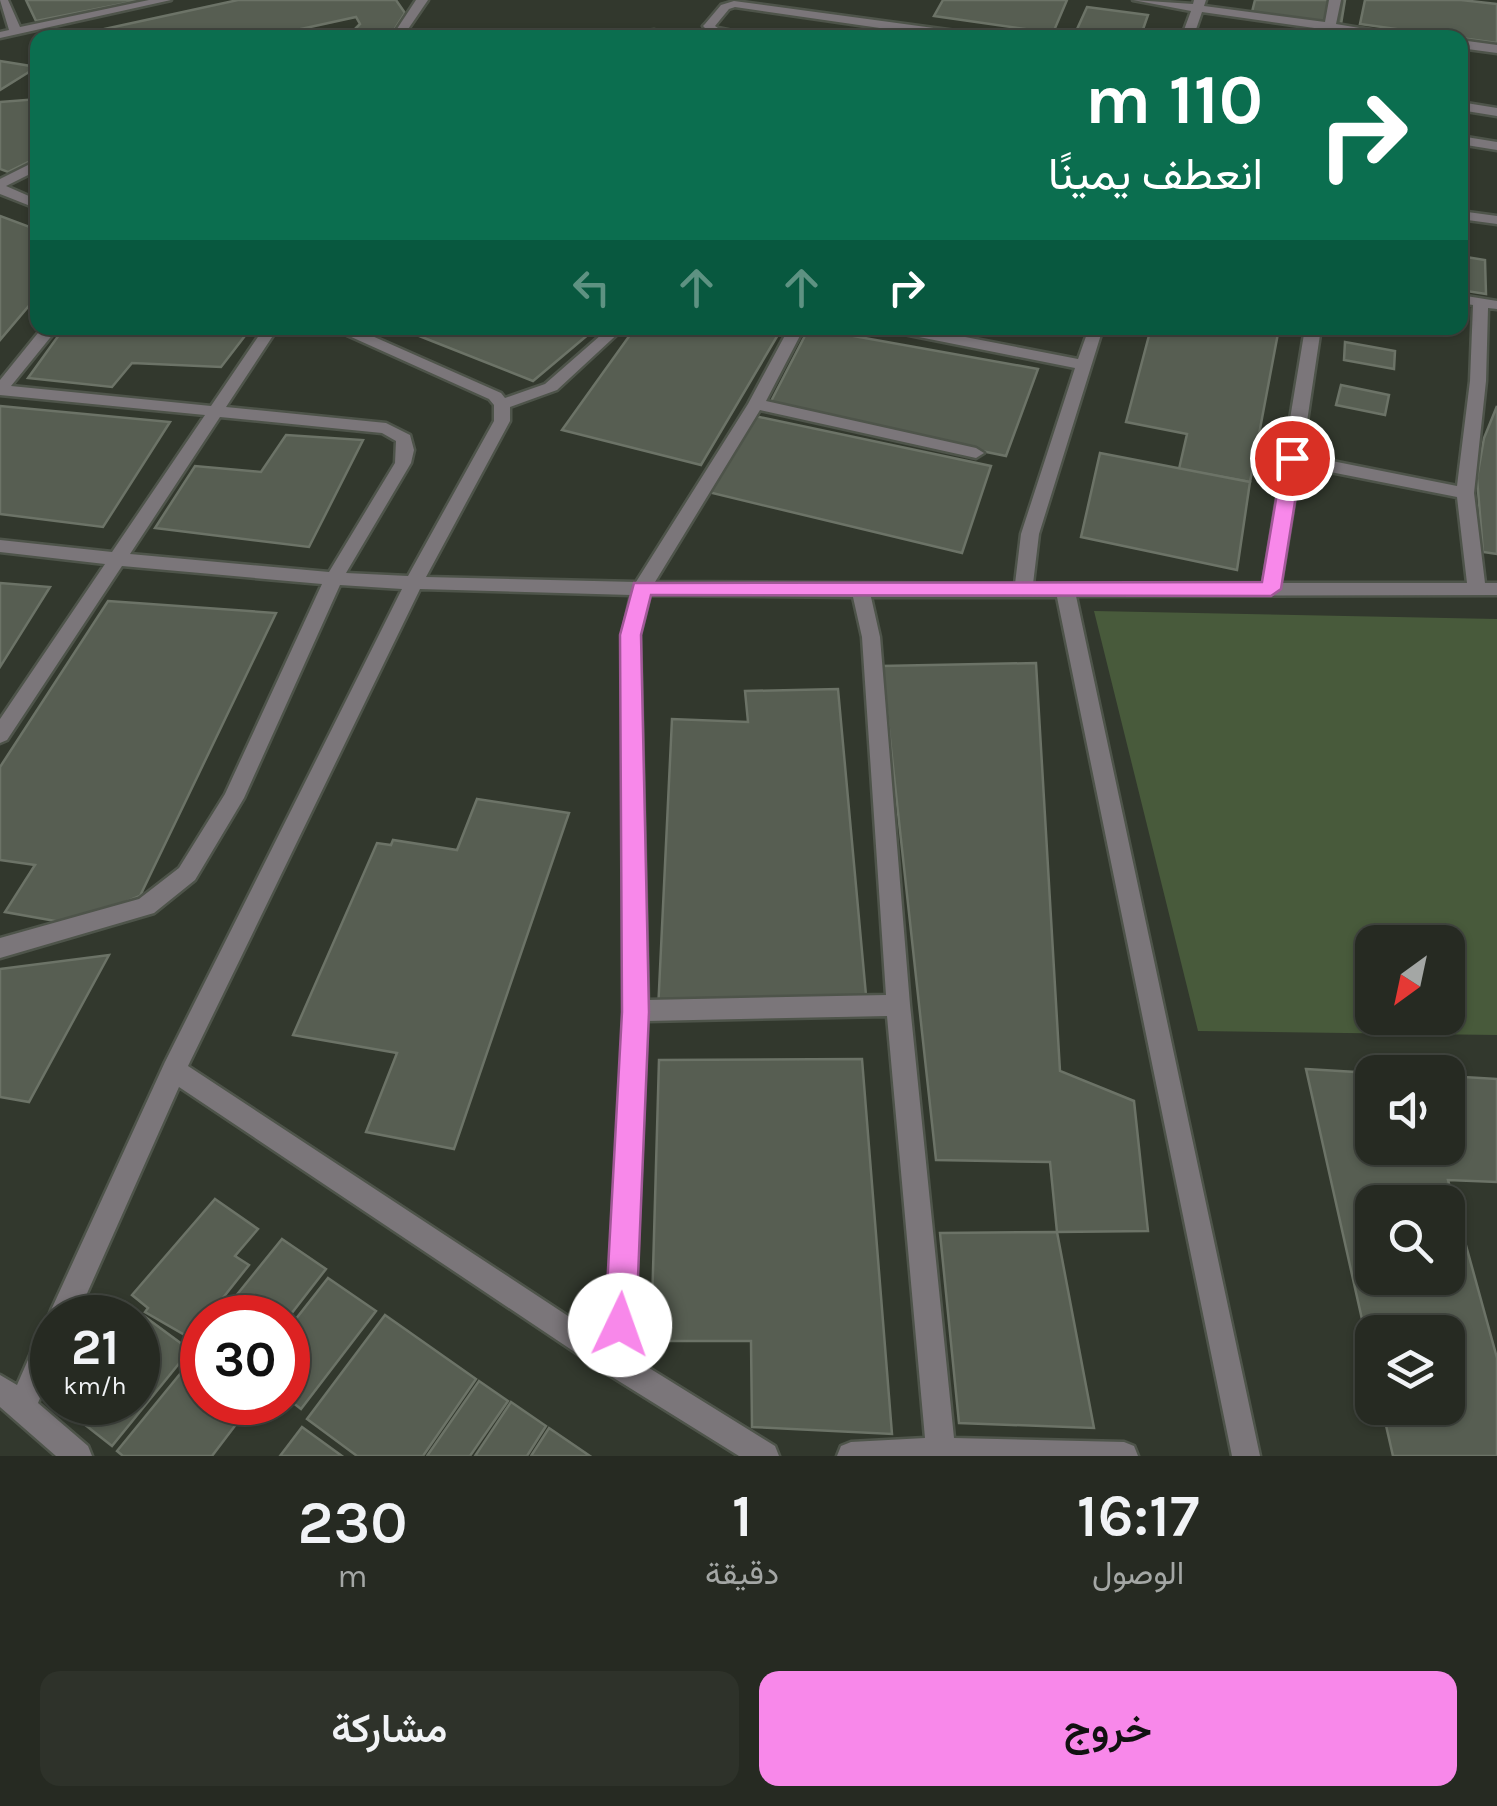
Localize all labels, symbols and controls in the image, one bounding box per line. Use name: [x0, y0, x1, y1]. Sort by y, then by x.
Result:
text: 110 m: [1085, 59, 1263, 141]
icon: right: [1298, 70, 1428, 200]
text: انعطف يمينًا: [1048, 148, 1263, 200]
icon: left: [564, 260, 619, 315]
icon: ahead: [669, 260, 724, 315]
icon: ahead: [774, 260, 829, 315]
icon: right: [879, 260, 934, 315]
pin: [1250, 416, 1335, 501]
icon: arrive: [1265, 431, 1320, 486]
north arrow: [1355, 925, 1465, 1035]
map controls: [1355, 925, 1465, 1425]
button: sound: [1355, 1055, 1465, 1165]
button: search: [1355, 1185, 1465, 1295]
position arrow: [568, 1273, 672, 1377]
speed limit sign: 30: [180, 1295, 310, 1425]
button: layers: [1355, 1315, 1465, 1425]
text: 21: [71, 1318, 119, 1377]
text: km/h: [63, 1371, 127, 1400]
text: 1: [732, 1481, 753, 1551]
text: 16:17: [1077, 1481, 1199, 1551]
text: 230: [298, 1488, 408, 1558]
text: دقيقة: [705, 1555, 779, 1592]
text: الوصول: [1092, 1555, 1184, 1592]
text: m: [338, 1558, 368, 1595]
button: مشاركة: [40, 1671, 739, 1786]
button: خروج: [759, 1671, 1457, 1786]

